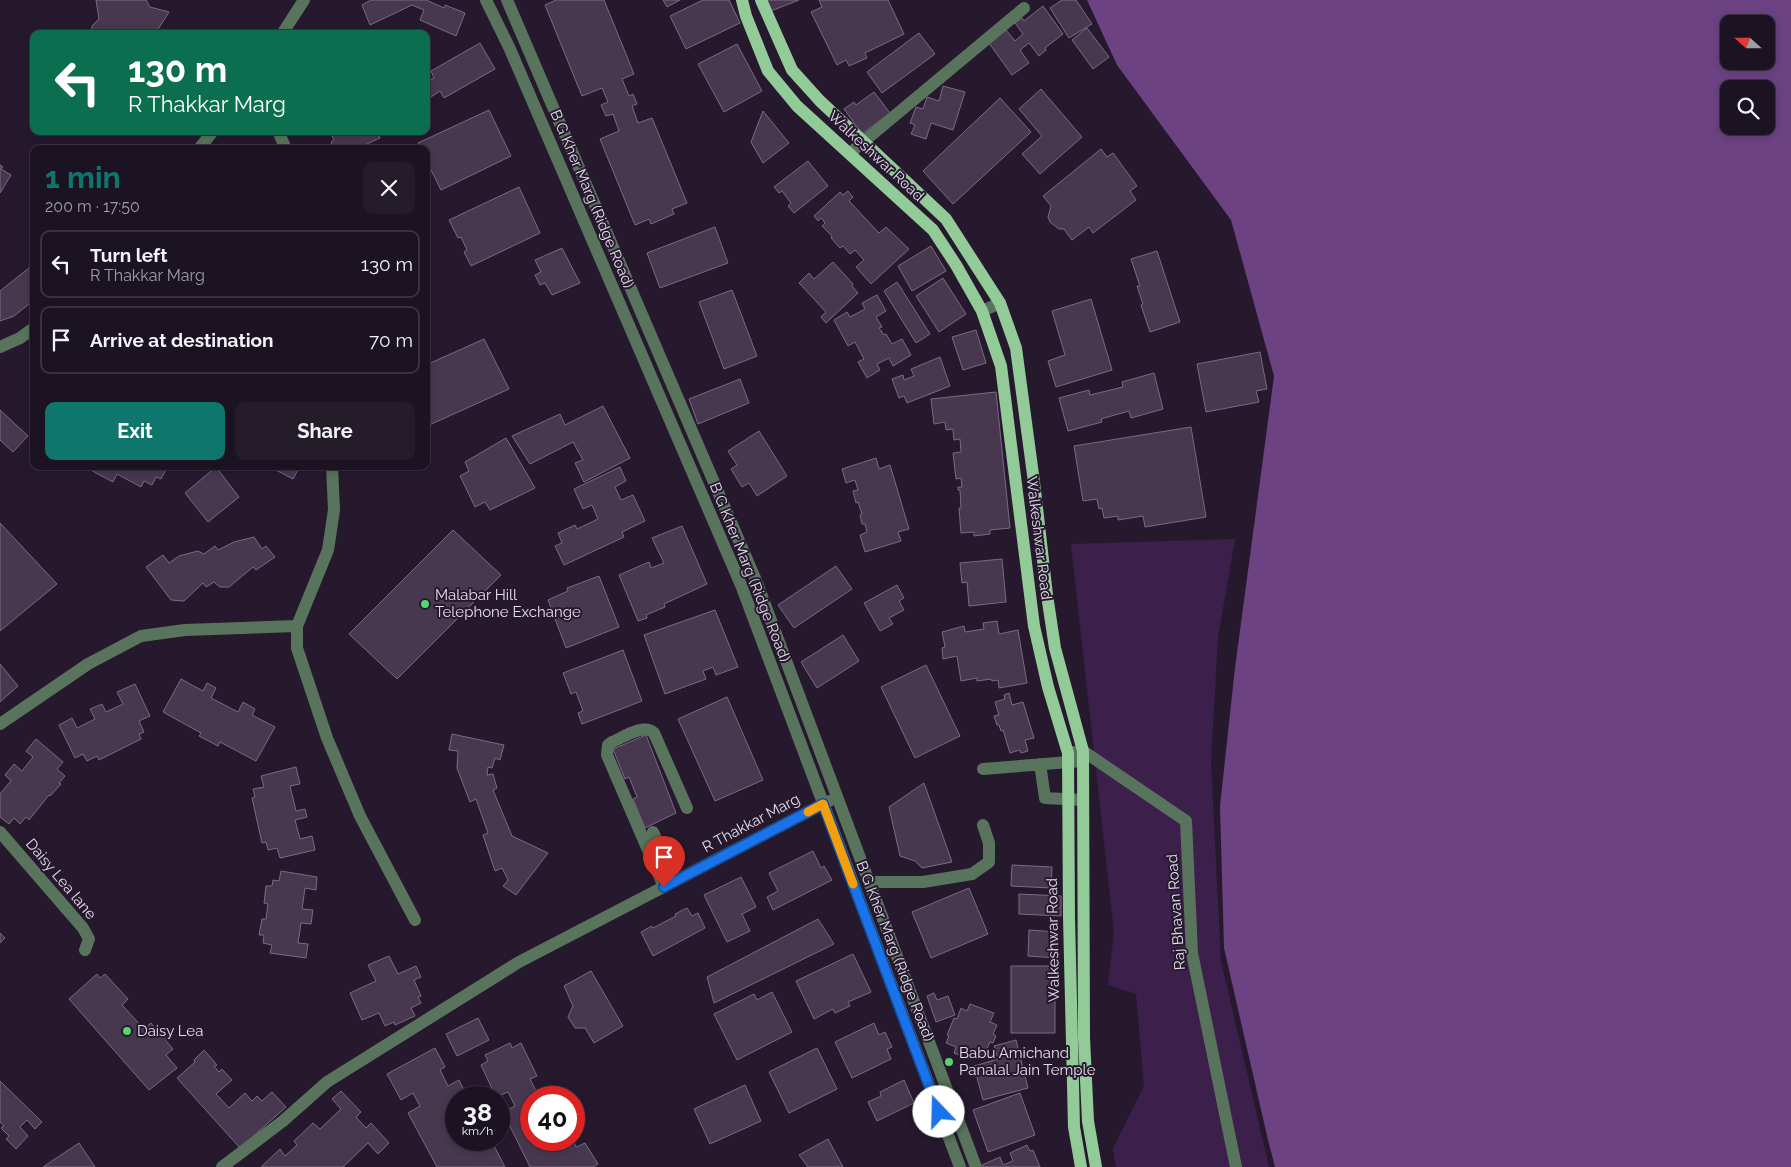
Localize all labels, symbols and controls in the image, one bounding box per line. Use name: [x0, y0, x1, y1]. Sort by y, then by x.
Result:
north arrow: [1720, 15, 1775, 70]
map controls: [1720, 15, 1775, 135]
text: 130 m: [128, 49, 227, 90]
icon: left: [45, 50, 110, 115]
button: search: [1720, 80, 1775, 135]
text: R Thakkar Marg: [128, 91, 286, 117]
street label: B G Kher Marg (Ridge Road): [546, 107, 638, 291]
street label: Walkeshwar Road: [824, 107, 928, 205]
text: 1 min: [45, 160, 121, 195]
button: close: [363, 162, 415, 214]
text: 200 m · 17:50: [45, 197, 140, 216]
text: Turn left: [90, 244, 167, 266]
icon: left: [47, 250, 75, 278]
text: 130 m: [361, 253, 413, 275]
text: R Thakkar Marg: [90, 266, 205, 285]
icon: arrive: [47, 326, 75, 354]
text: Arrive at destination: [90, 329, 274, 351]
text: 70 m: [369, 329, 413, 351]
button: Exit: [45, 402, 225, 460]
button: Share: [235, 402, 415, 460]
street label: Walkeshwar Road: [1022, 475, 1056, 601]
street label: B G Kher Marg (Ridge Road): [706, 480, 794, 664]
place label: Malabar Hill Telephone Exchange: [435, 586, 581, 621]
marker: Malabar Hill Telephone Exchange: [419, 598, 431, 610]
street label: R Thakkar Marg: [699, 790, 803, 856]
street label: Daisy Lea lane: [22, 835, 100, 923]
pin: [643, 836, 685, 887]
icon: arrive: [650, 843, 678, 871]
street label: Raj Bhavan Road: [1163, 853, 1189, 971]
street label: B G Kher Marg (Ridge Road): [852, 858, 938, 1044]
street label: Walkeshwar Road: [1043, 878, 1063, 1002]
place label: Daisy Lea: [137, 1022, 203, 1040]
marker: Daisy Lea: [121, 1025, 133, 1037]
place label: Babu Amichand Panalal Jain Temple: [959, 1044, 1096, 1079]
marker: Babu Amichand Panalal Jain Temple: [943, 1056, 955, 1068]
position arrow: [912, 1085, 964, 1137]
speed limit sign: 40: [520, 1086, 585, 1151]
text: 38: [463, 1097, 492, 1127]
text: km/h: [462, 1124, 493, 1138]

